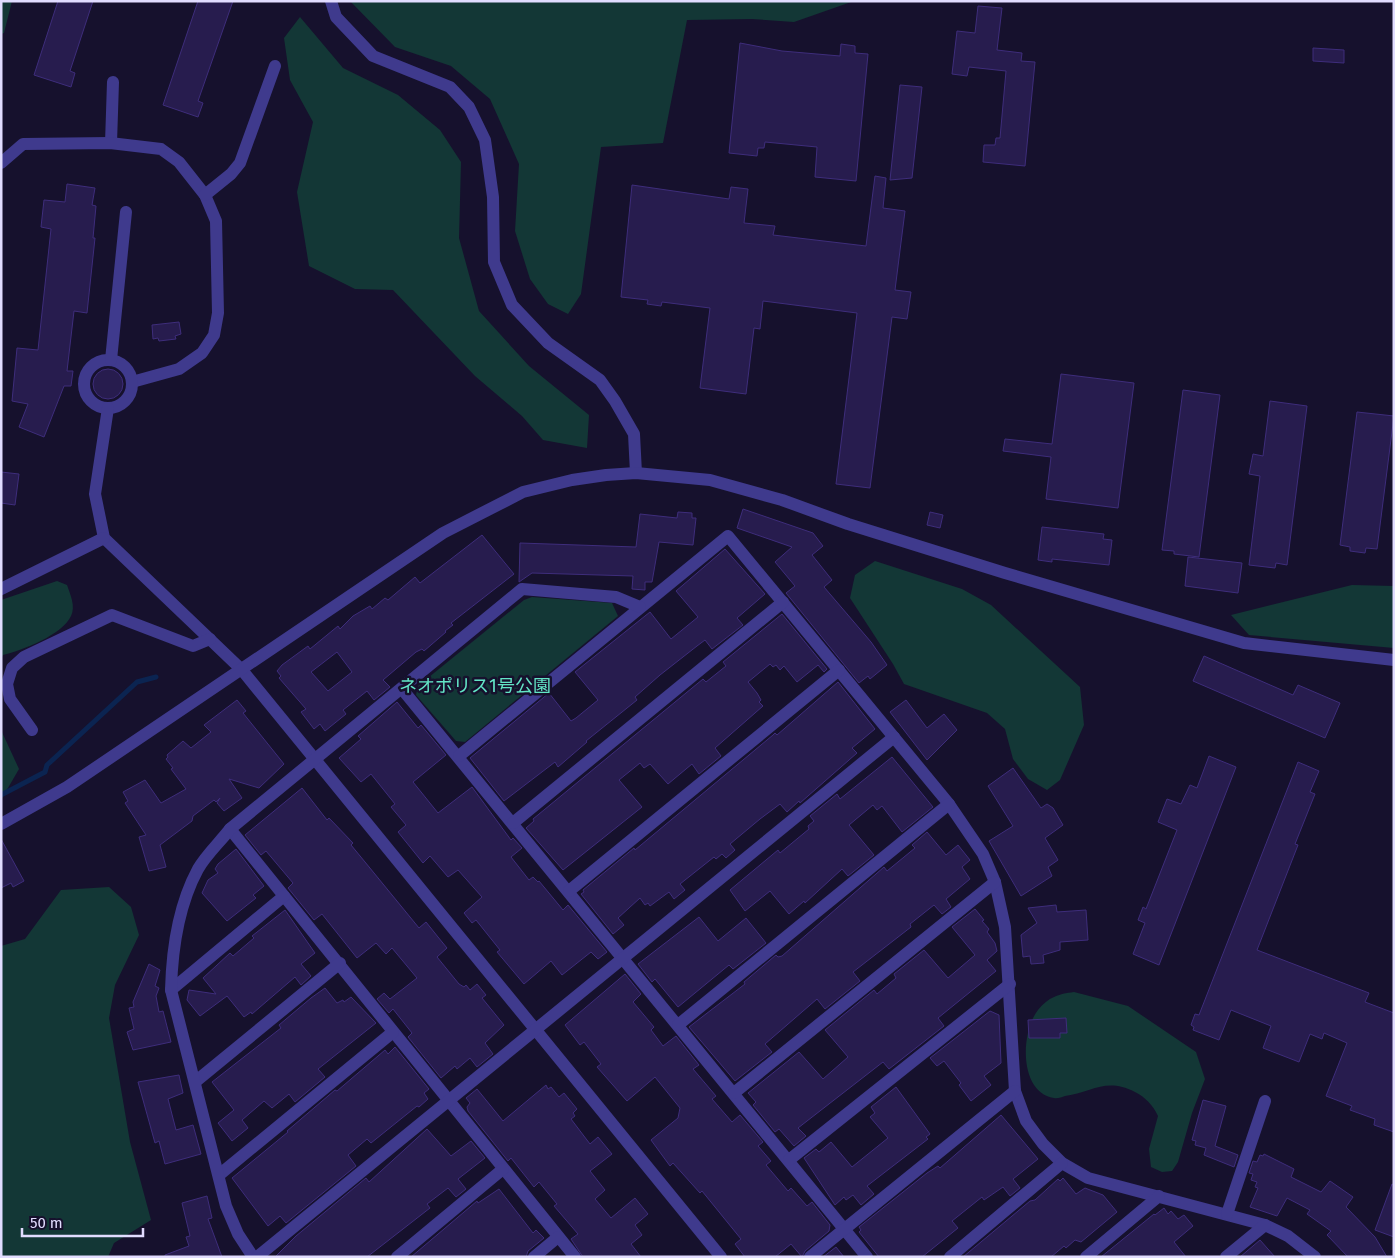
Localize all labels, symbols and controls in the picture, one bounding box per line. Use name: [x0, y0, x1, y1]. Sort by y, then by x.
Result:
park label: ネオポリス1号公園: [399, 675, 551, 697]
scale bar: [22, 1206, 144, 1238]
text: 50 m: [30, 1214, 63, 1232]

